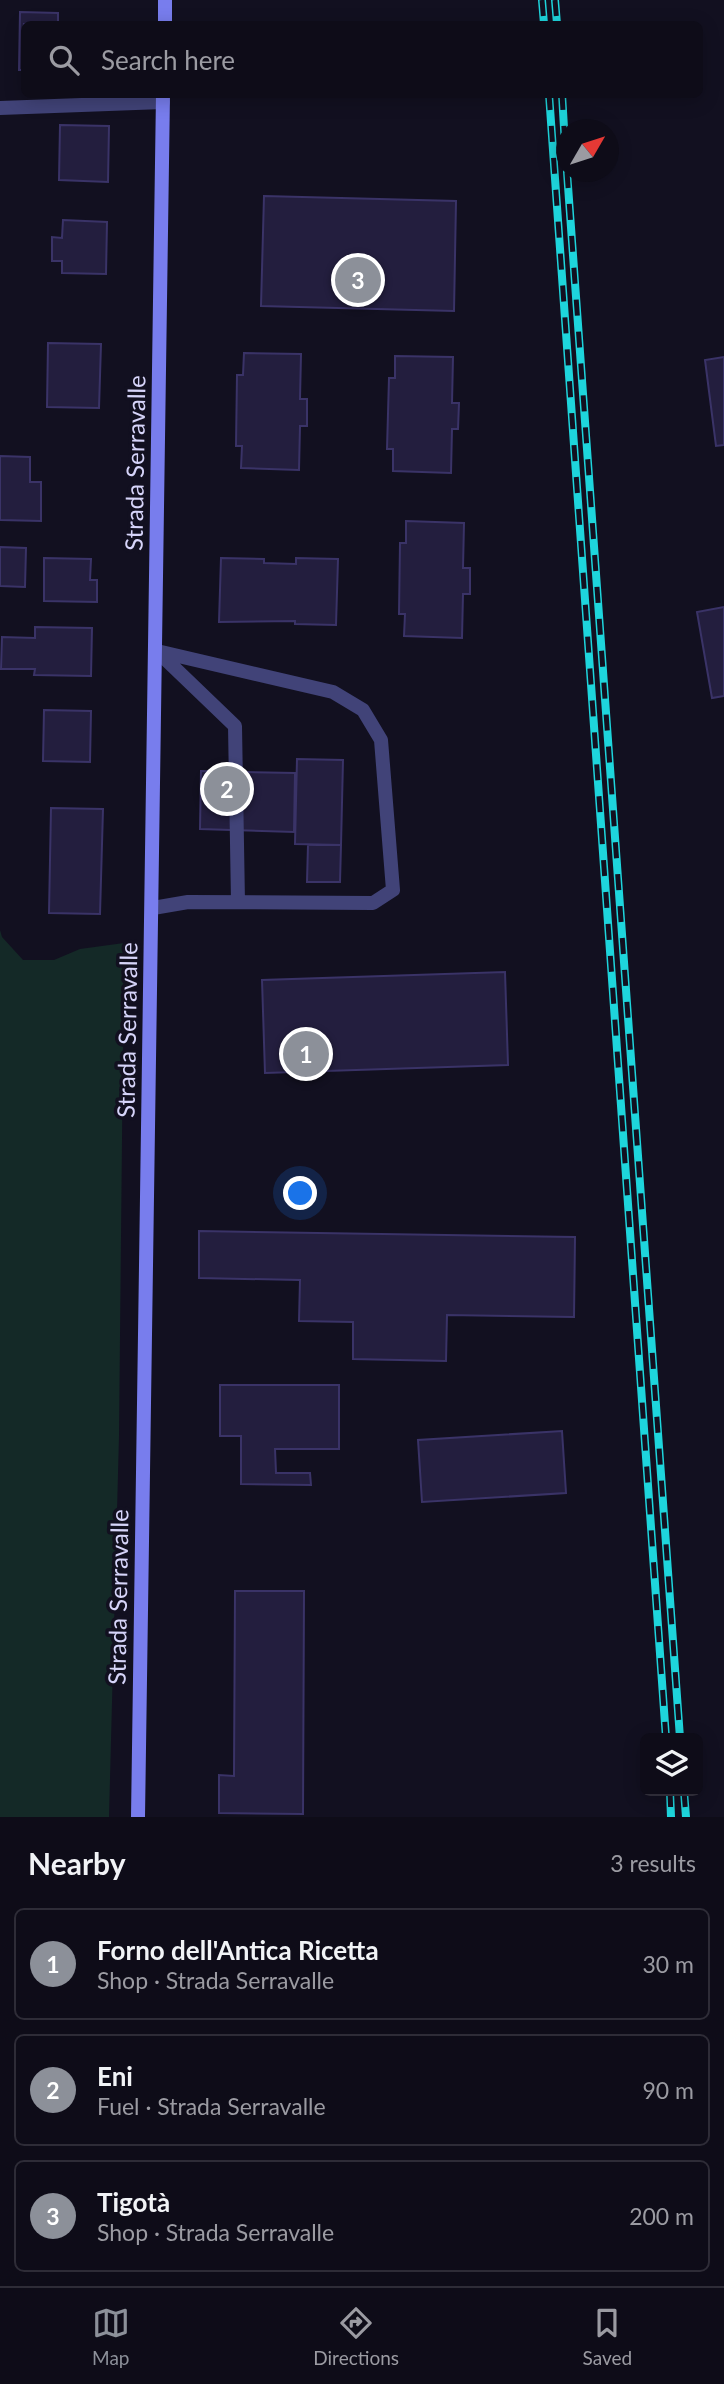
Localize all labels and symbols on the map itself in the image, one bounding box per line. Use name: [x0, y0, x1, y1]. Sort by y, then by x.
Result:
north arrow: [556, 119, 619, 182]
pin: 3: [335, 254, 381, 306]
street label: Strada Serravalle: [118, 375, 151, 551]
pin: 2: [204, 763, 250, 815]
street label: Strada Serravalle: [110, 942, 143, 1118]
pin: 1: [283, 1028, 329, 1080]
your location: [283, 1176, 317, 1210]
street label: Strada Serravalle: [101, 1509, 134, 1685]

